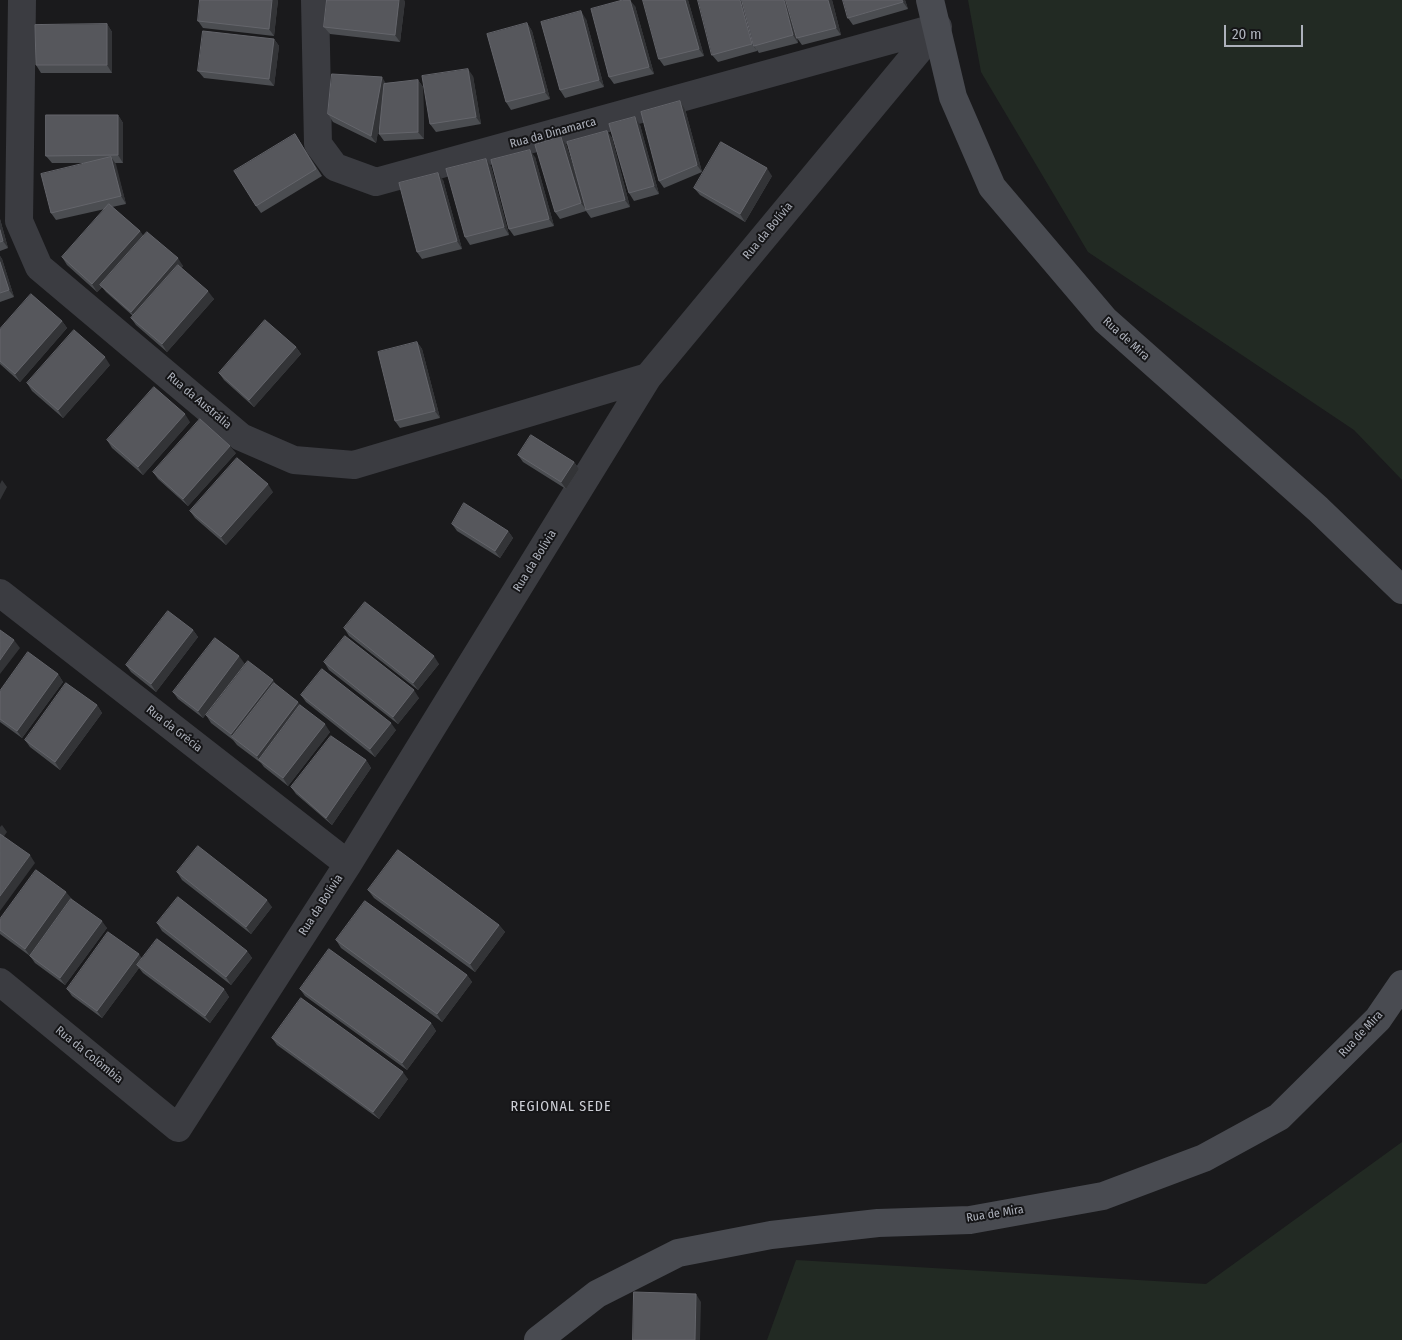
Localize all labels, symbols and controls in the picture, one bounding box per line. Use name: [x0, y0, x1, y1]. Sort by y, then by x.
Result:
scale bar: [1227, 15, 1306, 47]
text: 20 m: [1232, 25, 1262, 43]
street label: Rua da Dinamarca: [508, 115, 598, 151]
street label: Rua da Bolívia: [740, 200, 796, 262]
street label: Rua de Mira: [1100, 314, 1152, 364]
street label: Rua da Austrália: [164, 370, 234, 432]
street label: Rua da Bolívia: [510, 528, 560, 594]
street label: Rua da Grécia: [143, 703, 205, 755]
street label: Rua da Bolívia: [296, 872, 346, 938]
street label: Rua de Mira: [1336, 1008, 1386, 1060]
street label: Rua da Colômbia: [52, 1023, 126, 1087]
district label: REGIONAL SEDE: [509, 1099, 613, 1115]
street label: Rua de Mira: [965, 1202, 1025, 1226]

